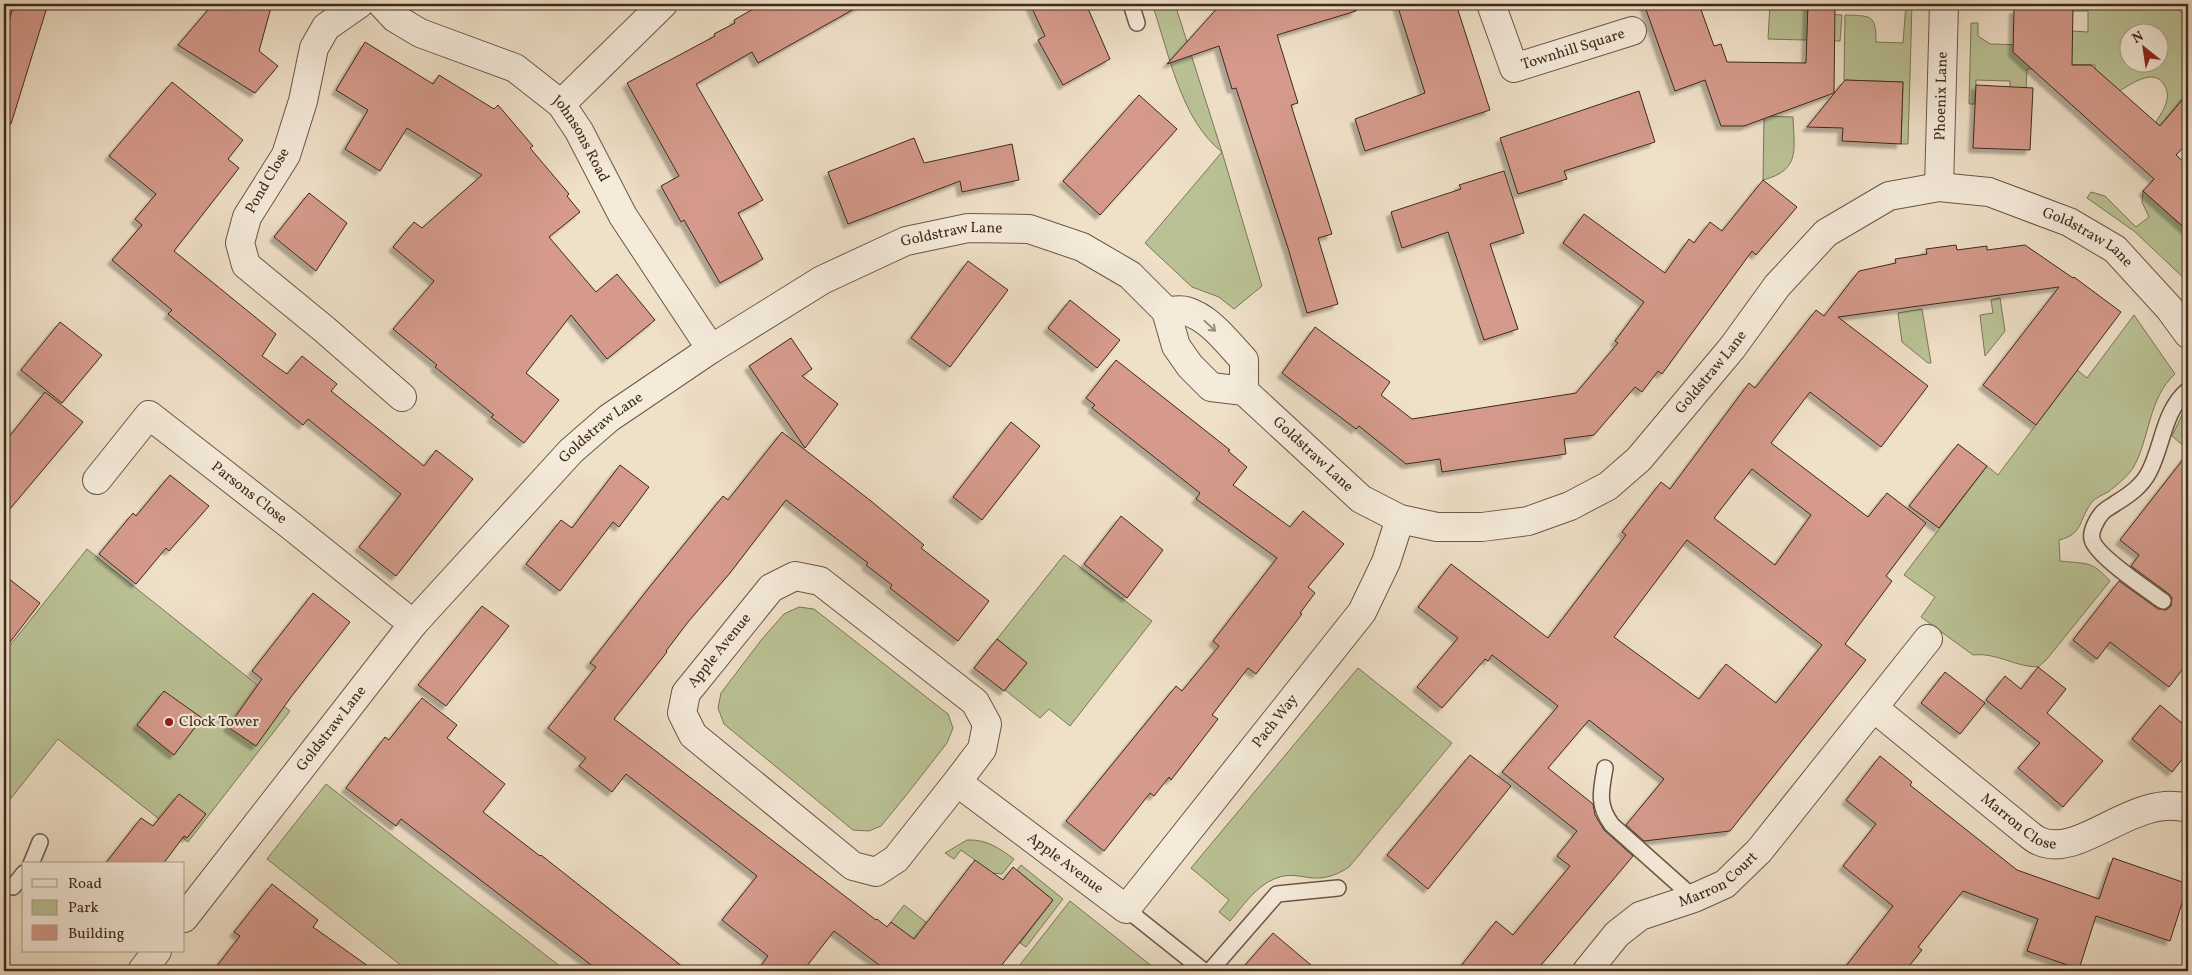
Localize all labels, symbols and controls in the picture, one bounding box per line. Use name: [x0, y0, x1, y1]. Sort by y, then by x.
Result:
north arrow: [2120, 22, 2170, 72]
street label: Townhill Square: [1519, 23, 1628, 76]
text: N: [2129, 27, 2147, 49]
street label: Phoenix Lane: [1930, 51, 1953, 141]
street label: Johnsons Road: [548, 90, 614, 186]
street label: Pond Close: [241, 144, 295, 218]
street label: Goldstraw Lane: [2039, 202, 2137, 272]
street label: Goldstraw Lane: [899, 217, 1003, 252]
one-way arrow: [1203, 320, 1216, 332]
street label: Goldstraw Lane: [1670, 326, 1752, 419]
street label: Goldstraw Lane: [554, 387, 647, 468]
street label: Goldstraw Lane: [1268, 412, 1358, 497]
street label: Parsons Close: [207, 457, 291, 529]
street label: Apple Avenue: [683, 609, 757, 693]
street label: Goldstraw Lane: [292, 682, 371, 776]
street label: Pach Way: [1247, 690, 1303, 752]
place label: Clock Tower: [179, 712, 259, 733]
marker: Clock Tower: [163, 716, 175, 728]
street label: Marron Close: [1976, 788, 2057, 855]
street label: Apple Avenue: [1023, 828, 1108, 899]
street label: Marron Court: [1676, 847, 1763, 913]
legend: [22, 862, 185, 952]
text: Road: [68, 874, 102, 895]
text: Park: [68, 898, 99, 919]
text: Building: [68, 924, 125, 945]

